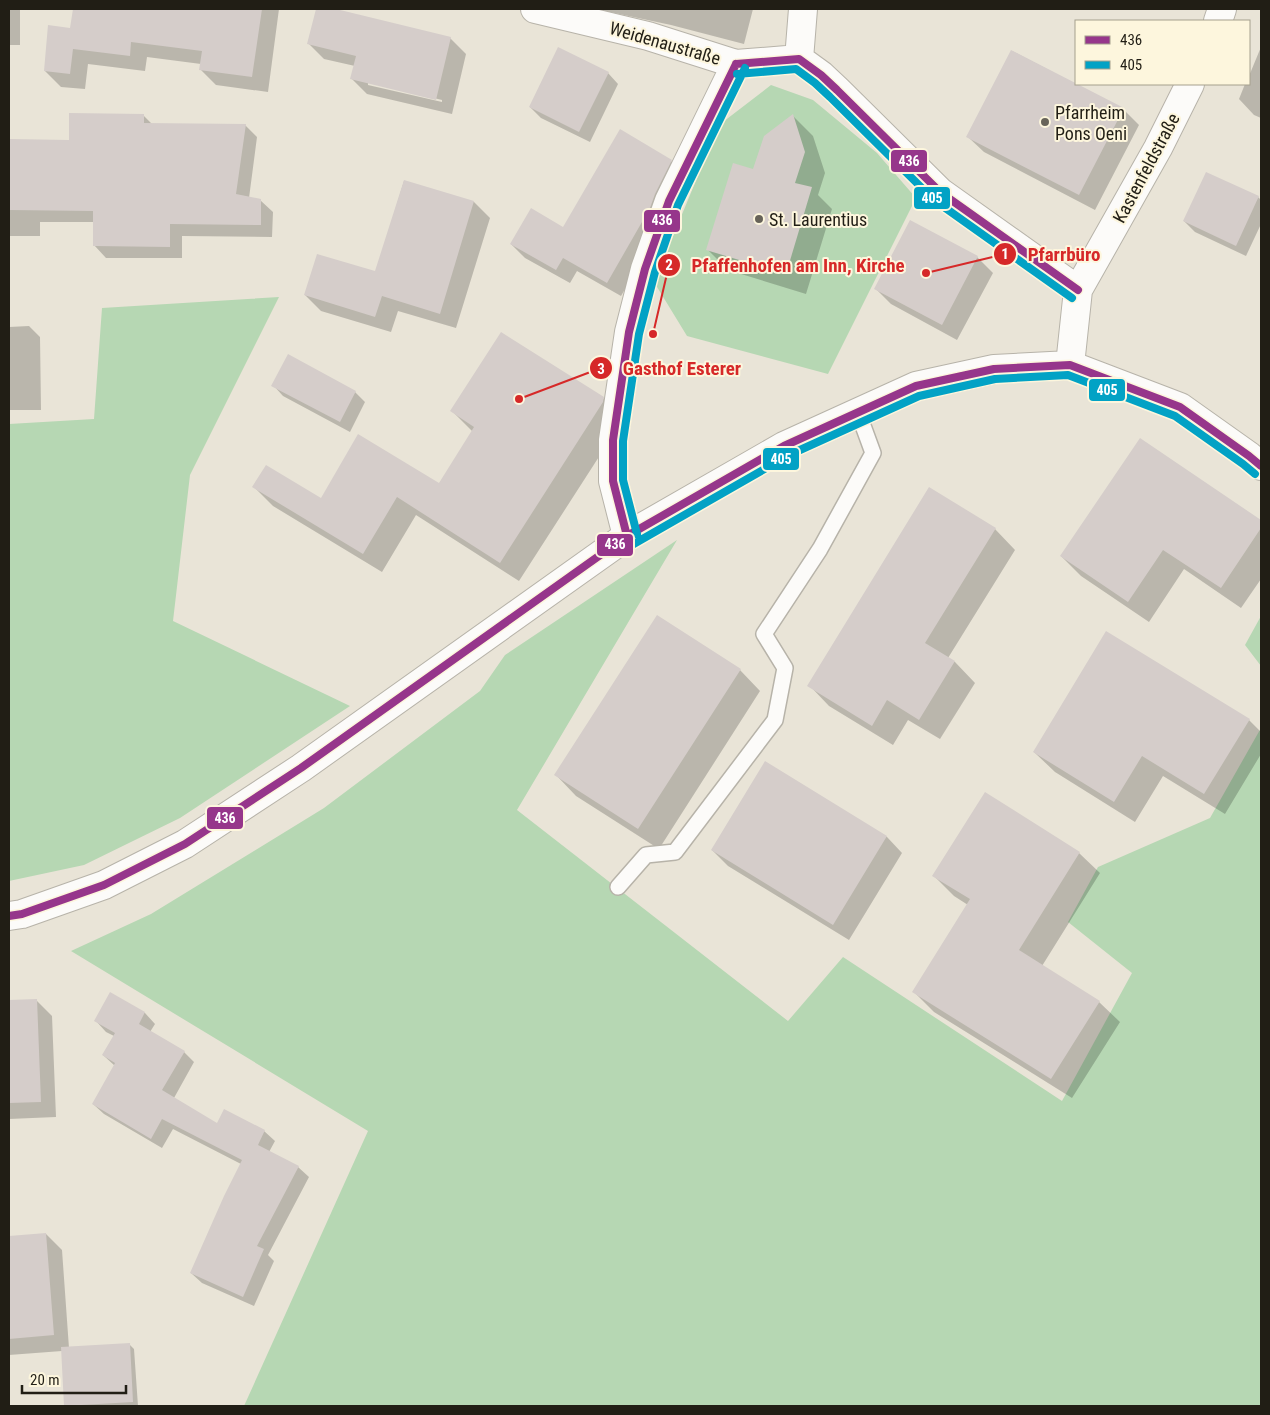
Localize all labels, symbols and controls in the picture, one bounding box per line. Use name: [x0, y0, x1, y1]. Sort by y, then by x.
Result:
street label: Weidenaustraße: [607, 17, 723, 69]
legend: [1075, 20, 1250, 85]
text: 436: [1120, 31, 1142, 49]
text: 405: [1120, 56, 1142, 74]
place label: Pfarrheim Pons Oeni: [1055, 102, 1127, 144]
street label: Kastenfeldstraße: [1108, 110, 1184, 226]
marker: Pfarrheim Pons Oeni: [1039, 116, 1051, 128]
line badge: 436: [890, 149, 928, 173]
text: 436: [898, 153, 920, 169]
line badge: 405: [913, 186, 951, 210]
text: 405: [921, 190, 943, 206]
line badge: 436: [643, 209, 681, 233]
place label: St. Laurentius: [769, 209, 867, 230]
text: 436: [651, 212, 673, 228]
marker: St. Laurentius: [753, 213, 765, 225]
callout: Pfarrbüro: [992, 237, 1110, 271]
text: Pfarrbüro: [1028, 243, 1100, 266]
text: 1: [1001, 245, 1009, 263]
callout: Pfaffenhofen am Inn, Kirche: [657, 248, 915, 282]
text: Pfaffenhofen am Inn, Kirche: [691, 254, 905, 277]
text: 2: [665, 256, 673, 274]
callout: Gasthof Esterer: [588, 351, 751, 385]
text: Gasthof Esterer: [623, 357, 741, 380]
text: 3: [597, 360, 605, 378]
line badge: 405: [1088, 378, 1126, 402]
text: 405: [1096, 382, 1118, 398]
line badge: 405: [762, 447, 800, 471]
text: 405: [770, 451, 792, 467]
line badge: 436: [596, 533, 634, 557]
text: 436: [604, 536, 626, 552]
line badge: 436: [206, 806, 244, 830]
text: 436: [214, 810, 236, 826]
scale bar: [22, 1362, 126, 1394]
text: 20 m: [30, 1371, 60, 1389]

